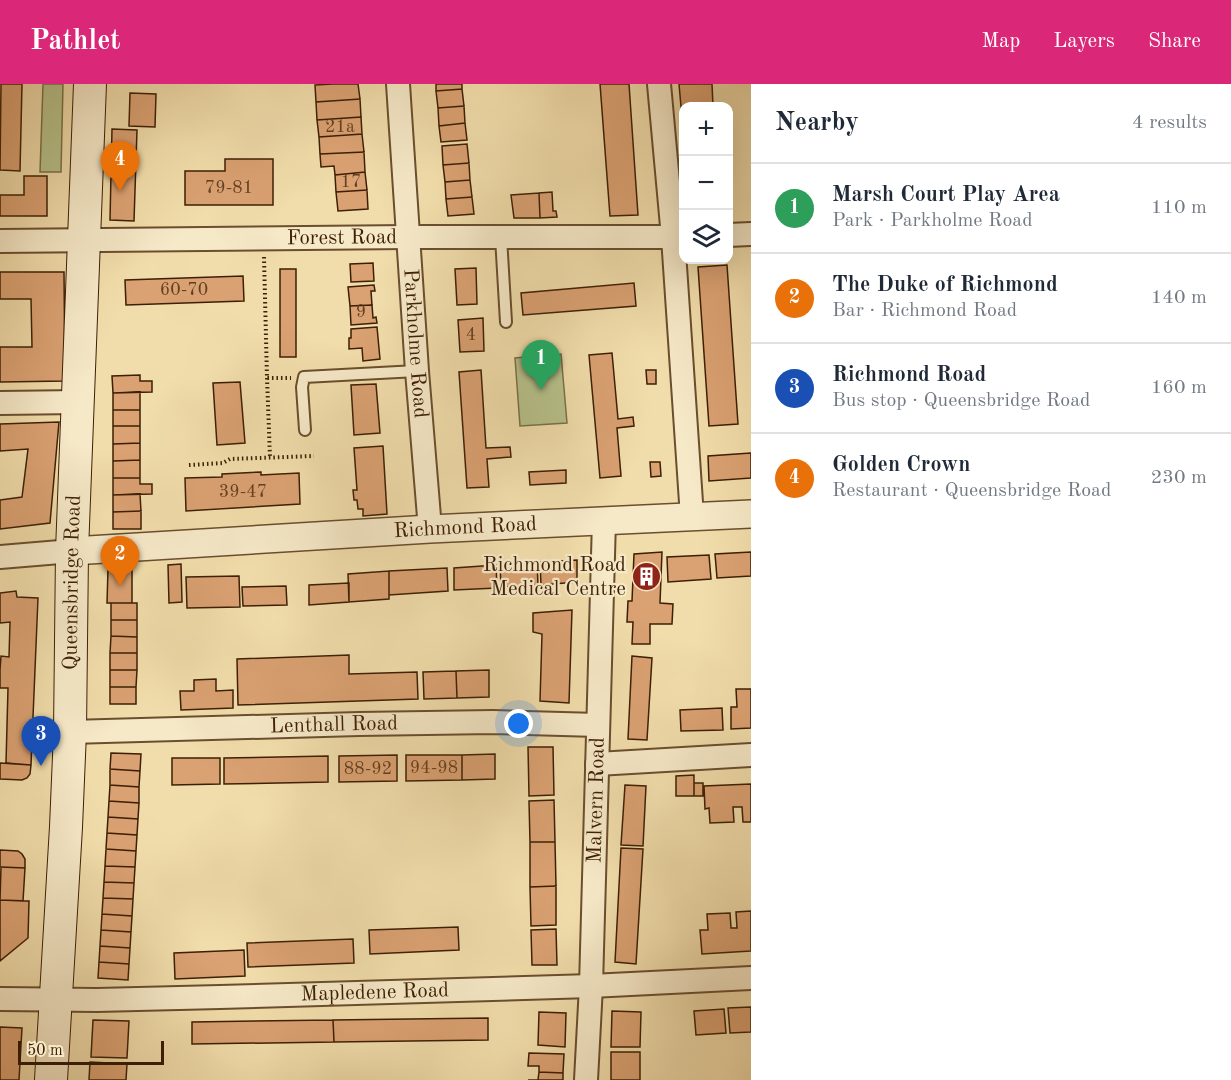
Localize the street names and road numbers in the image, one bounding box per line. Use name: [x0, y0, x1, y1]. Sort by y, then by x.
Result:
street label: Forest Road: [287, 227, 397, 249]
street label: Parkholme Road: [400, 268, 431, 419]
street label: Queensbridge Road: [60, 494, 85, 670]
street label: Richmond Road: [393, 514, 537, 542]
street label: Lenthall Road: [269, 713, 398, 737]
street label: Malvern Road: [584, 737, 608, 864]
street label: Mapledene Road: [300, 980, 449, 1005]

